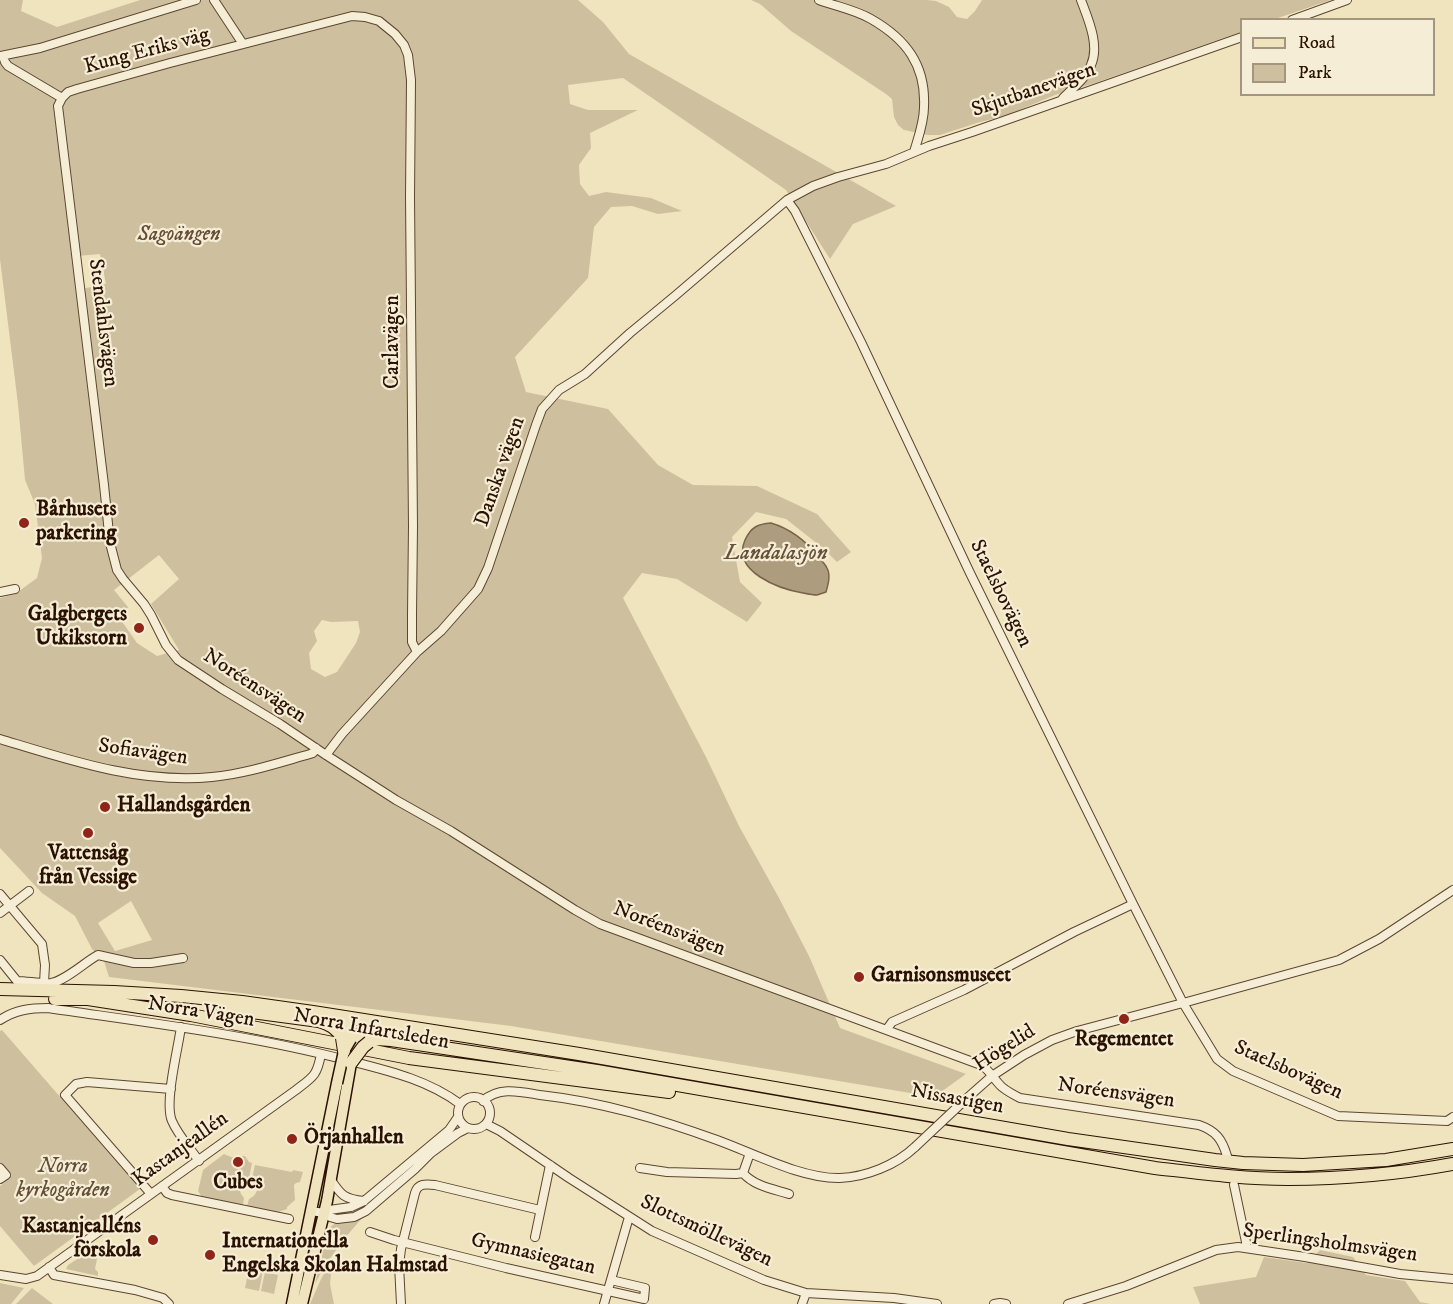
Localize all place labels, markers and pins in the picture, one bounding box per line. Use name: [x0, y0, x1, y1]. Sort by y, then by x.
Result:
place label: Bårhusets parkering: [36, 498, 117, 548]
marker: Bårhusets parkering: [17, 516, 31, 530]
place label: Galgbergets Utkikstorn: [28, 603, 127, 653]
marker: Galgbergets Utkikstorn: [132, 621, 146, 635]
place label: Hallandsgården: [117, 794, 251, 820]
marker: Hallandsgården: [98, 800, 112, 814]
marker: Vattensåg från Vessige: [81, 826, 95, 840]
place label: Vattensåg från Vessige: [39, 842, 137, 892]
place label: Garnisonsmuseet: [871, 964, 1011, 990]
marker: Garnisonsmuseet: [852, 970, 866, 984]
marker: Regementet: [1117, 1012, 1131, 1026]
place label: Regementet: [1075, 1028, 1173, 1054]
place label: Örjanhallen: [304, 1126, 404, 1152]
marker: Örjanhallen: [285, 1132, 299, 1146]
marker: Cubes: [231, 1155, 245, 1169]
place label: Cubes: [213, 1171, 263, 1197]
place label: Kastanjealléns förskola: [22, 1215, 141, 1265]
place label: Internationella Engelska Skolan Halmstad: [222, 1230, 448, 1280]
marker: Kastanjealléns förskola: [146, 1233, 160, 1247]
marker: Internationella Engelska Skolan Halmstad: [203, 1248, 217, 1262]

